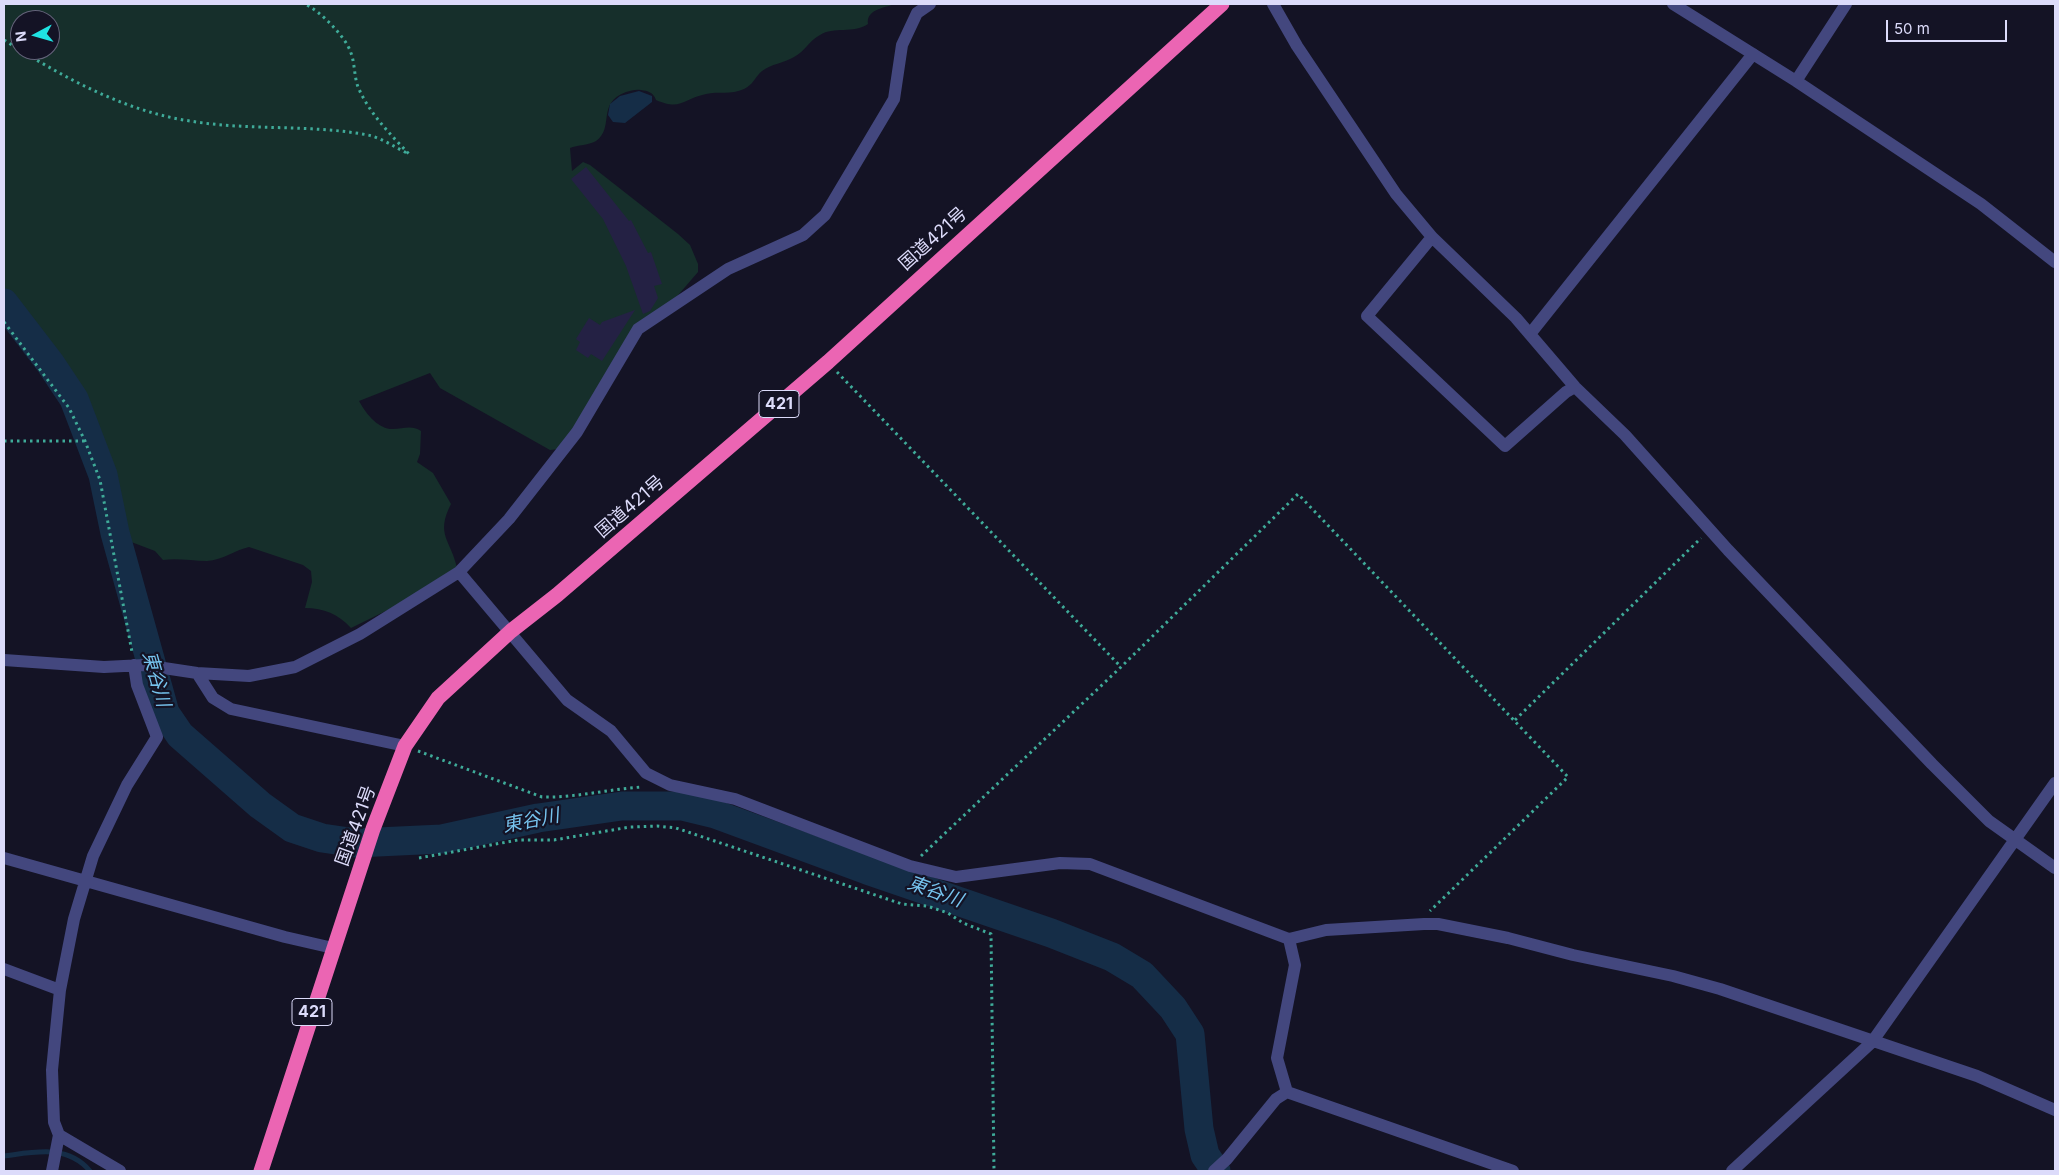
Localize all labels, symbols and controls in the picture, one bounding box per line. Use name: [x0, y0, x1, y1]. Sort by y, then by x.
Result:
north arrow: [10, 10, 60, 60]
scale bar: [1889, 10, 2010, 42]
text: 50 m: [1894, 19, 1930, 38]
text: N: [12, 30, 30, 43]
street label: 国道421号: [895, 203, 971, 275]
road number: 421: [759, 390, 799, 418]
street label: 国道421号: [591, 471, 669, 543]
water label: 東谷川: [137, 648, 175, 710]
street label: 国道421号: [331, 783, 381, 869]
water label: 東谷川: [501, 804, 561, 838]
water label: 東谷川: [904, 872, 966, 912]
road number: 421: [292, 999, 332, 1026]

